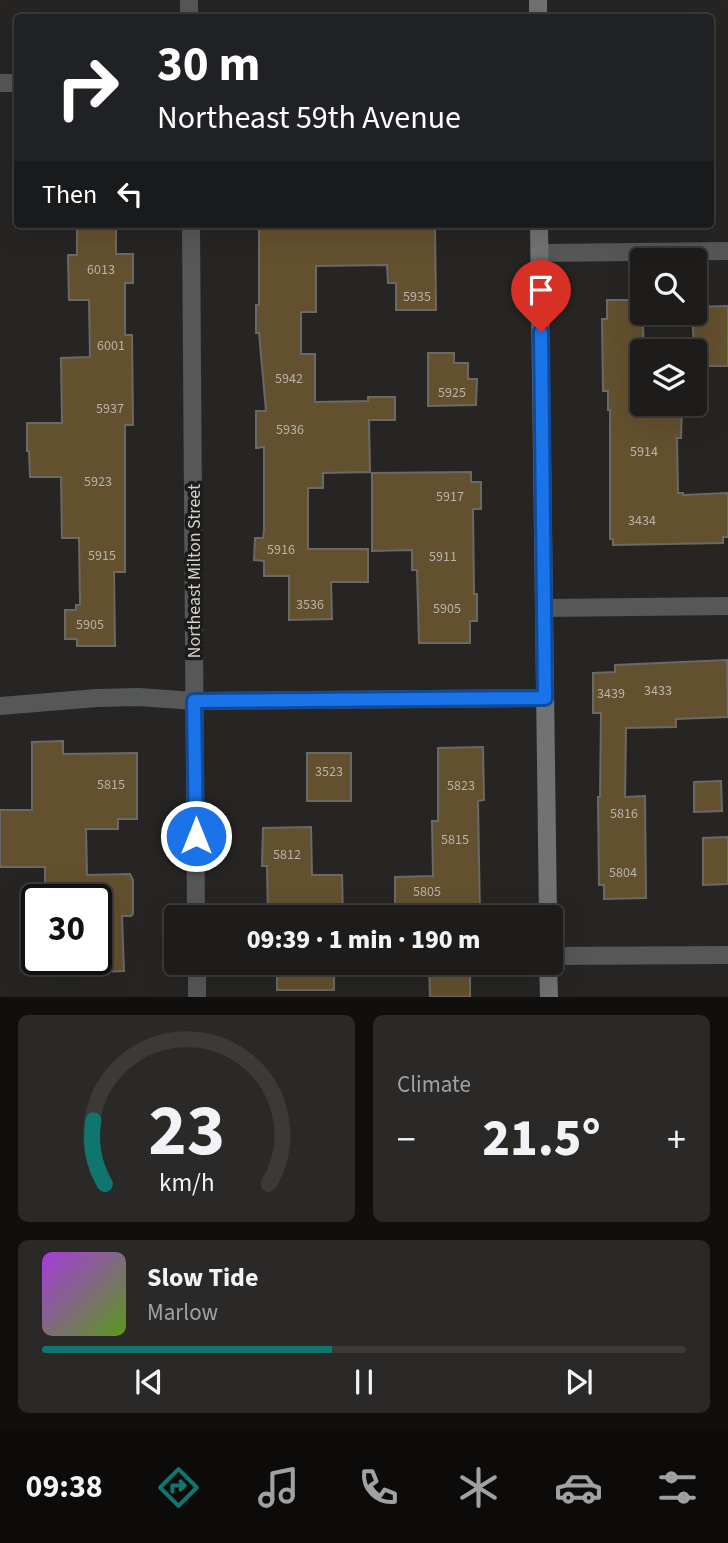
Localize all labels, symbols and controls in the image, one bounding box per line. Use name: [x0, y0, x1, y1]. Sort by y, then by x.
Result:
text: 30 m: [157, 30, 261, 100]
icon: right: [42, 42, 133, 133]
text: Northeast 59th Avenue: [157, 95, 461, 141]
icon: left: [111, 175, 149, 213]
text: Then: [42, 176, 97, 213]
map controls: [630, 248, 707, 416]
button: search: [630, 248, 707, 325]
house number: 6013: [87, 260, 115, 280]
pin: [511, 260, 571, 332]
icon: arrive: [522, 271, 560, 309]
house number: 5935: [403, 287, 431, 307]
house number: 6001: [97, 336, 125, 356]
button: layers: [630, 339, 707, 416]
house number: 5942: [275, 369, 303, 389]
house number: 5925: [438, 383, 466, 403]
house number: 5937: [96, 399, 124, 419]
house number: 5936: [276, 420, 304, 440]
house number: 5914: [630, 442, 658, 462]
house number: 5923: [84, 472, 112, 492]
street label: Northeast Milton Street: [182, 484, 207, 658]
house number: 5917: [436, 487, 464, 507]
house number: 3434: [628, 511, 656, 531]
house number: 5916: [267, 540, 295, 560]
house number: 5915: [88, 546, 116, 566]
house number: 5911: [429, 547, 457, 567]
house number: 3536: [296, 595, 324, 615]
house number: 5905: [433, 599, 461, 619]
house number: 5905: [76, 615, 104, 635]
house number: 3433: [644, 681, 672, 701]
house number: 3439: [597, 684, 625, 704]
house number: 3523: [315, 762, 343, 782]
house number: 5815: [97, 775, 125, 795]
house number: 5823: [447, 776, 475, 796]
position arrow: [159, 799, 233, 873]
house number: 5816: [610, 804, 638, 824]
house number: 5815: [441, 830, 469, 850]
house number: 5812: [273, 845, 301, 865]
house number: 5804: [609, 863, 637, 883]
house number: 5805: [413, 882, 441, 902]
speed limit sign: 30: [21, 884, 112, 975]
text: 09:39 · 1 min · 190 m: [247, 921, 480, 958]
text: Climate: [397, 1068, 471, 1101]
text: 23: [148, 1080, 225, 1184]
text: 21.5°: [482, 1102, 601, 1176]
text: −: [397, 1113, 416, 1167]
text: +: [667, 1113, 686, 1167]
text: km/h: [159, 1165, 214, 1201]
text: Slow Tide: [147, 1259, 258, 1296]
text: Marlow: [147, 1296, 218, 1329]
icon: previous: [130, 1363, 168, 1401]
icon: pause: [345, 1363, 383, 1401]
icon: next: [560, 1363, 598, 1401]
icon: directions: [154, 1463, 203, 1512]
icon: music: [254, 1463, 303, 1512]
icon: phone: [354, 1463, 403, 1512]
icon: climate: [454, 1463, 503, 1512]
icon: car: [554, 1463, 603, 1512]
icon: filters: [653, 1463, 702, 1512]
text: 09:38: [25, 1464, 103, 1510]

